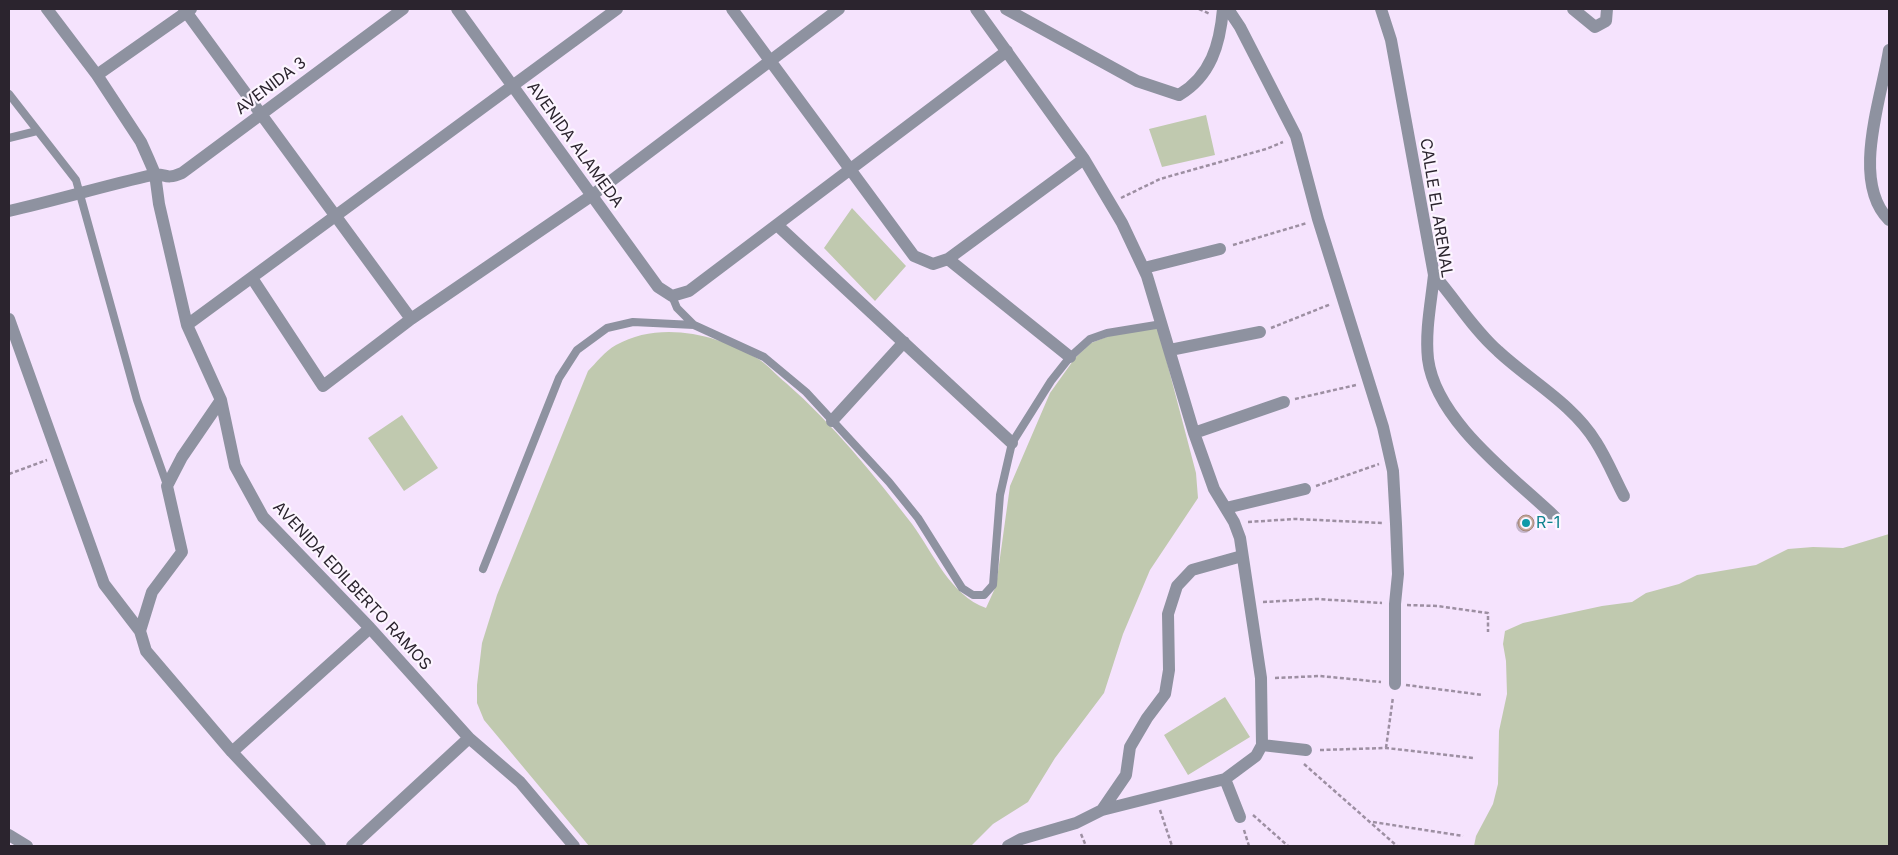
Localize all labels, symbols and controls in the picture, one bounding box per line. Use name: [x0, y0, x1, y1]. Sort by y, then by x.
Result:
street label: AVENIDA 3: [232, 53, 310, 119]
street label: AVENIDA ALAMEDA: [523, 78, 627, 212]
street label: CALLE EL ARENAL: [1415, 137, 1457, 279]
street label: AVENIDA EDILBERTO RAMOS: [269, 498, 435, 674]
place label: R-1: [1536, 513, 1560, 533]
marker: R-1: [1520, 517, 1532, 529]

